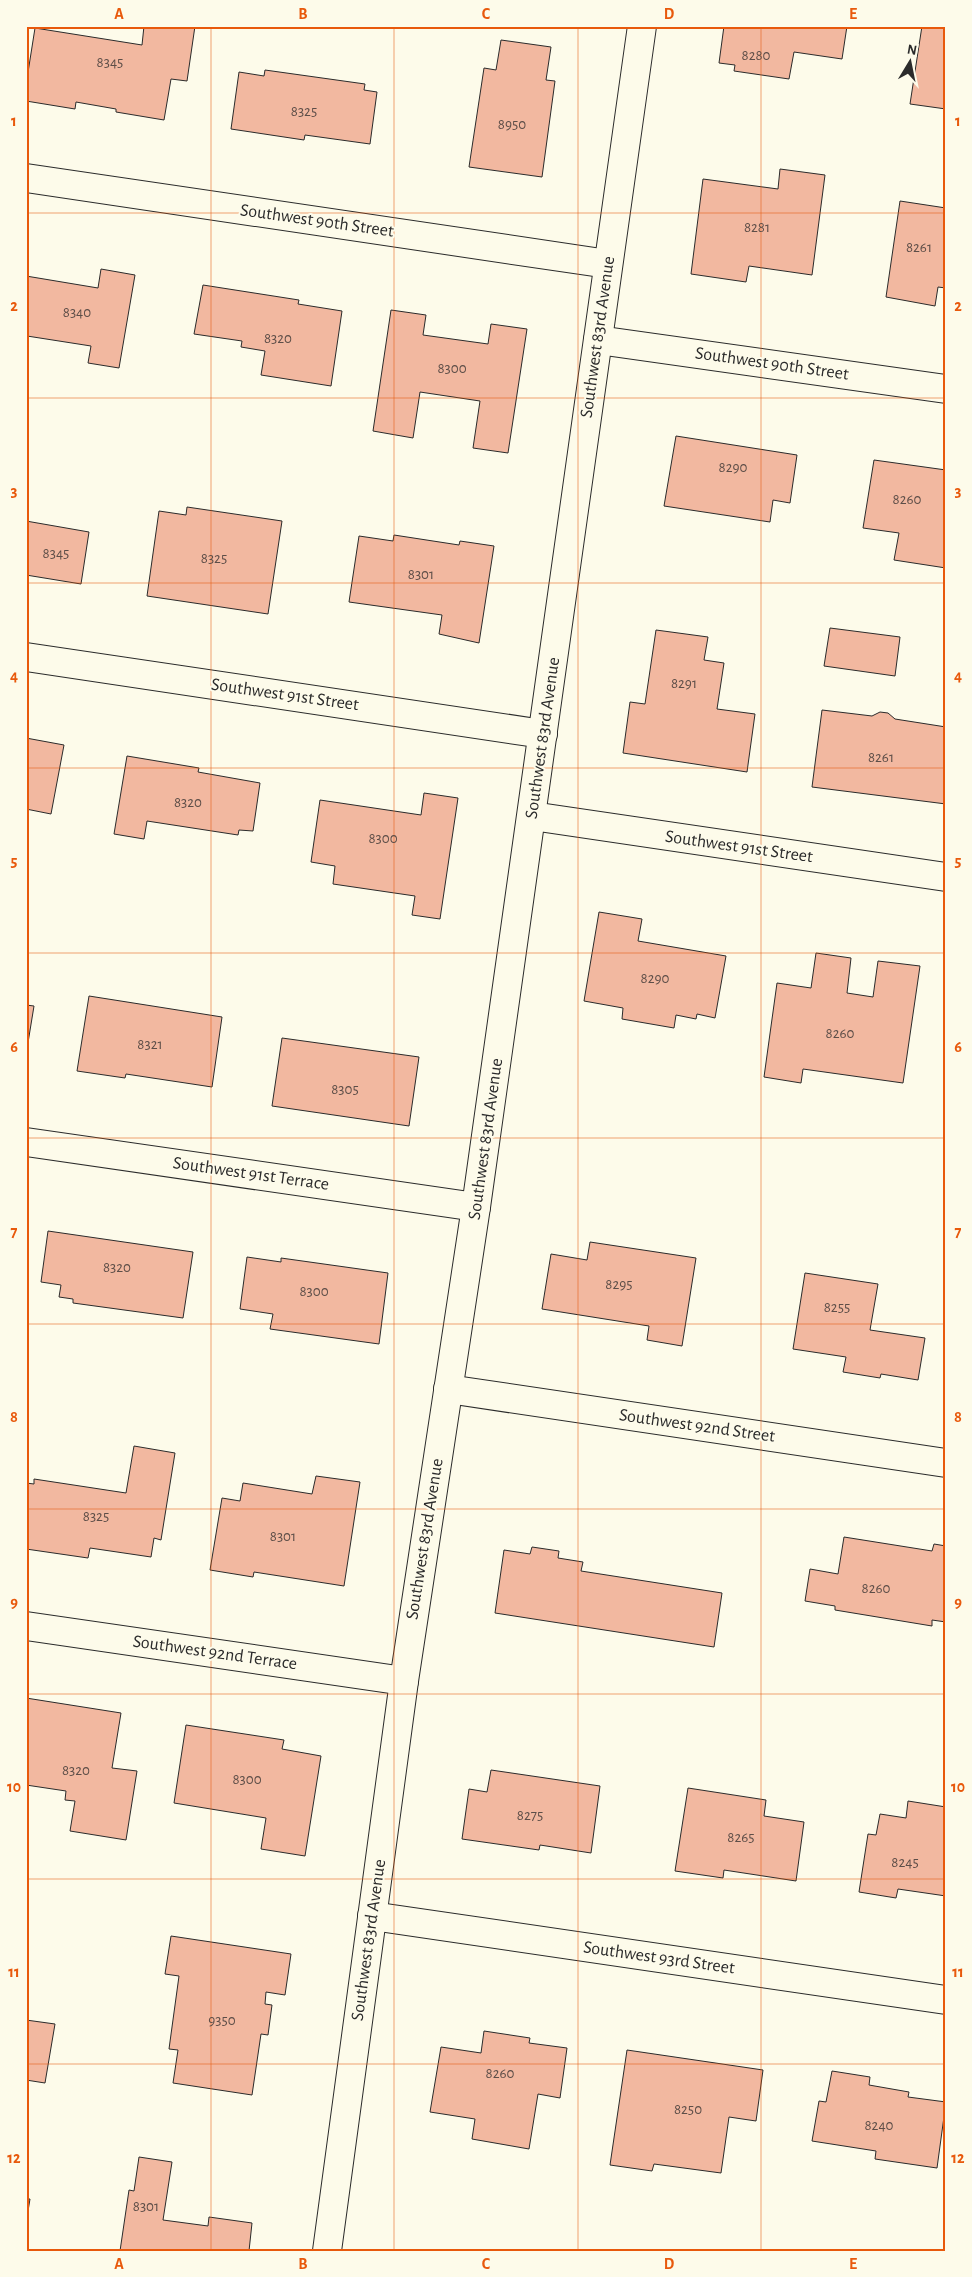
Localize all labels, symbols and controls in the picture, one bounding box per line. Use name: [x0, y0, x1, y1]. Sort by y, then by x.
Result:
text: A: [114, 6, 124, 22]
text: B: [298, 6, 308, 22]
text: C: [482, 6, 491, 22]
text: D: [664, 6, 675, 22]
text: E: [849, 6, 857, 22]
north arrow: [884, 38, 934, 88]
text: N: [906, 42, 918, 58]
house number: 8280: [742, 48, 771, 63]
house number: 8345: [97, 55, 123, 70]
house number: 8325: [291, 104, 317, 119]
text: 1: [11, 113, 17, 129]
text: 1: [955, 113, 961, 129]
house number: 8950: [498, 117, 526, 132]
street label: Southwest 90th Street: [239, 201, 395, 241]
house number: 8281: [744, 220, 770, 235]
house number: 8261: [906, 240, 932, 255]
street label: Southwest 83rd Avenue: [578, 255, 618, 419]
text: 2: [10, 298, 18, 314]
text: 2: [954, 298, 962, 314]
house number: 8340: [63, 305, 91, 320]
house number: 8320: [264, 331, 292, 346]
street label: Southwest 90th Street: [694, 344, 850, 384]
house number: 8300: [437, 361, 467, 376]
house number: 8290: [719, 460, 748, 475]
text: 3: [11, 483, 18, 499]
text: 3: [955, 483, 962, 499]
house number: 8260: [893, 492, 922, 507]
house number: 8345: [43, 546, 69, 561]
house number: 8325: [201, 551, 227, 566]
house number: 8301: [408, 567, 434, 582]
street label: Southwest 83rd Avenue: [523, 656, 563, 820]
text: 4: [10, 668, 18, 684]
text: 4: [954, 668, 962, 684]
street label: Southwest 91st Street: [210, 676, 360, 714]
house number: 8291: [671, 676, 697, 691]
house number: 8261: [868, 750, 894, 765]
house number: 8320: [174, 795, 202, 810]
street label: Southwest 91st Street: [664, 828, 814, 866]
house number: 8300: [368, 831, 398, 846]
text: 5: [11, 853, 18, 869]
text: 5: [955, 853, 962, 869]
house number: 8290: [641, 971, 670, 986]
house number: 8260: [826, 1026, 855, 1041]
house number: 8321: [137, 1037, 163, 1052]
text: 6: [10, 1039, 18, 1055]
text: 6: [954, 1039, 962, 1055]
street label: Southwest 83rd Avenue: [466, 1057, 506, 1221]
house number: 8305: [331, 1082, 359, 1097]
street label: Southwest 91st Terrace: [172, 1154, 330, 1194]
text: 7: [11, 1224, 18, 1240]
text: 7: [955, 1224, 962, 1240]
house number: 8320: [103, 1260, 131, 1275]
house number: 8295: [605, 1277, 633, 1292]
house number: 8300: [299, 1284, 329, 1299]
house number: 8255: [824, 1300, 850, 1315]
street label: Southwest 92nd Street: [618, 1406, 776, 1446]
text: 8: [10, 1409, 18, 1425]
text: 8: [954, 1409, 962, 1425]
street label: Southwest 83rd Avenue: [403, 1457, 447, 1621]
house number: 8325: [83, 1509, 109, 1524]
house number: 8301: [270, 1529, 296, 1544]
house number: 8260: [862, 1581, 891, 1596]
text: 9: [10, 1594, 18, 1610]
text: 9: [954, 1594, 962, 1610]
street label: Southwest 92nd Terrace: [132, 1633, 298, 1673]
house number: 8320: [62, 1763, 90, 1778]
house number: 8300: [232, 1772, 262, 1787]
text: 10: [7, 1779, 21, 1795]
text: 10: [951, 1779, 965, 1795]
house number: 8275: [517, 1808, 543, 1823]
house number: 8265: [727, 1830, 755, 1845]
house number: 8245: [891, 1855, 919, 1870]
street label: Southwest 83rd Avenue: [349, 1858, 389, 2022]
street label: Southwest 93rd Street: [582, 1938, 736, 1978]
text: 11: [8, 1964, 20, 1980]
text: 11: [952, 1964, 964, 1980]
house number: 9350: [208, 2013, 236, 2028]
house number: 8260: [486, 2066, 515, 2081]
house number: 8250: [674, 2102, 702, 2117]
house number: 8240: [864, 2118, 894, 2133]
text: 12: [7, 2150, 21, 2166]
text: 12: [951, 2150, 965, 2166]
house number: 8301: [133, 2199, 159, 2214]
text: A: [114, 2256, 124, 2272]
text: B: [298, 2256, 308, 2272]
text: C: [482, 2256, 491, 2272]
text: D: [664, 2256, 675, 2272]
text: E: [849, 2256, 857, 2272]

